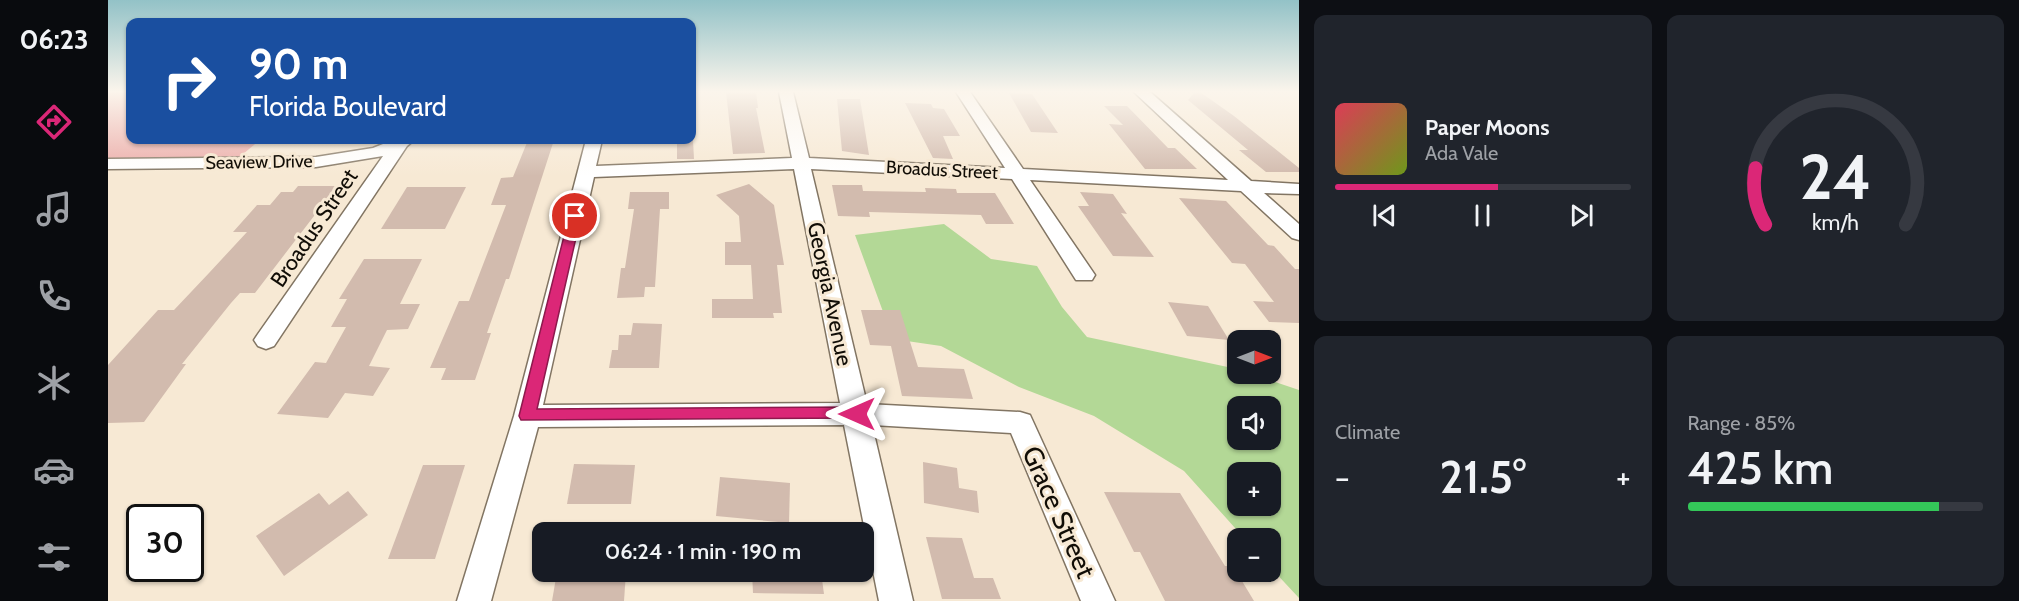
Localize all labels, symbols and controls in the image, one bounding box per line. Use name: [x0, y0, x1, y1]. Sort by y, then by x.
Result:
text: 06:23: [19, 23, 89, 56]
text: 90 m: [249, 38, 348, 90]
icon: right: [150, 42, 228, 120]
text: Florida Boulevard: [249, 90, 447, 123]
icon: directions: [33, 101, 75, 143]
text: Paper Moons: [1425, 114, 1549, 141]
text: 24: [1799, 139, 1871, 215]
text: Ada Vale: [1425, 141, 1498, 165]
street label: Seaview Drive: [205, 150, 313, 174]
street label: Broadus Street: [886, 156, 998, 184]
street label: Broadus Street: [265, 163, 364, 292]
icon: music: [33, 188, 75, 230]
pin: [549, 190, 600, 241]
icon: arrive: [558, 199, 591, 232]
icon: previous: [1368, 199, 1401, 232]
icon: pause: [1466, 199, 1499, 232]
icon: next: [1565, 199, 1598, 232]
text: km/h: [1812, 209, 1859, 235]
street label: Georgia Avenue: [802, 220, 858, 368]
icon: phone: [33, 275, 75, 317]
north arrow: [1227, 330, 1281, 384]
map controls: [1227, 330, 1281, 582]
icon: climate: [33, 362, 75, 404]
position arrow: [825, 382, 889, 446]
button: sound: [1227, 396, 1281, 450]
text: Range · 85%: [1688, 411, 1795, 435]
text: Climate: [1335, 420, 1400, 444]
street label: Grace Street: [1015, 441, 1103, 583]
text: 425 km: [1688, 441, 1833, 495]
icon: car: [33, 449, 75, 491]
text: 21.5°: [1439, 450, 1526, 504]
text: −: [1335, 457, 1350, 497]
text: +: [1616, 457, 1631, 497]
button: +: [1227, 462, 1281, 516]
speed limit sign: 30: [126, 504, 204, 582]
button: −: [1227, 528, 1281, 582]
icon: filters: [33, 536, 75, 578]
text: 06:24 · 1 min · 190 m: [605, 538, 801, 565]

